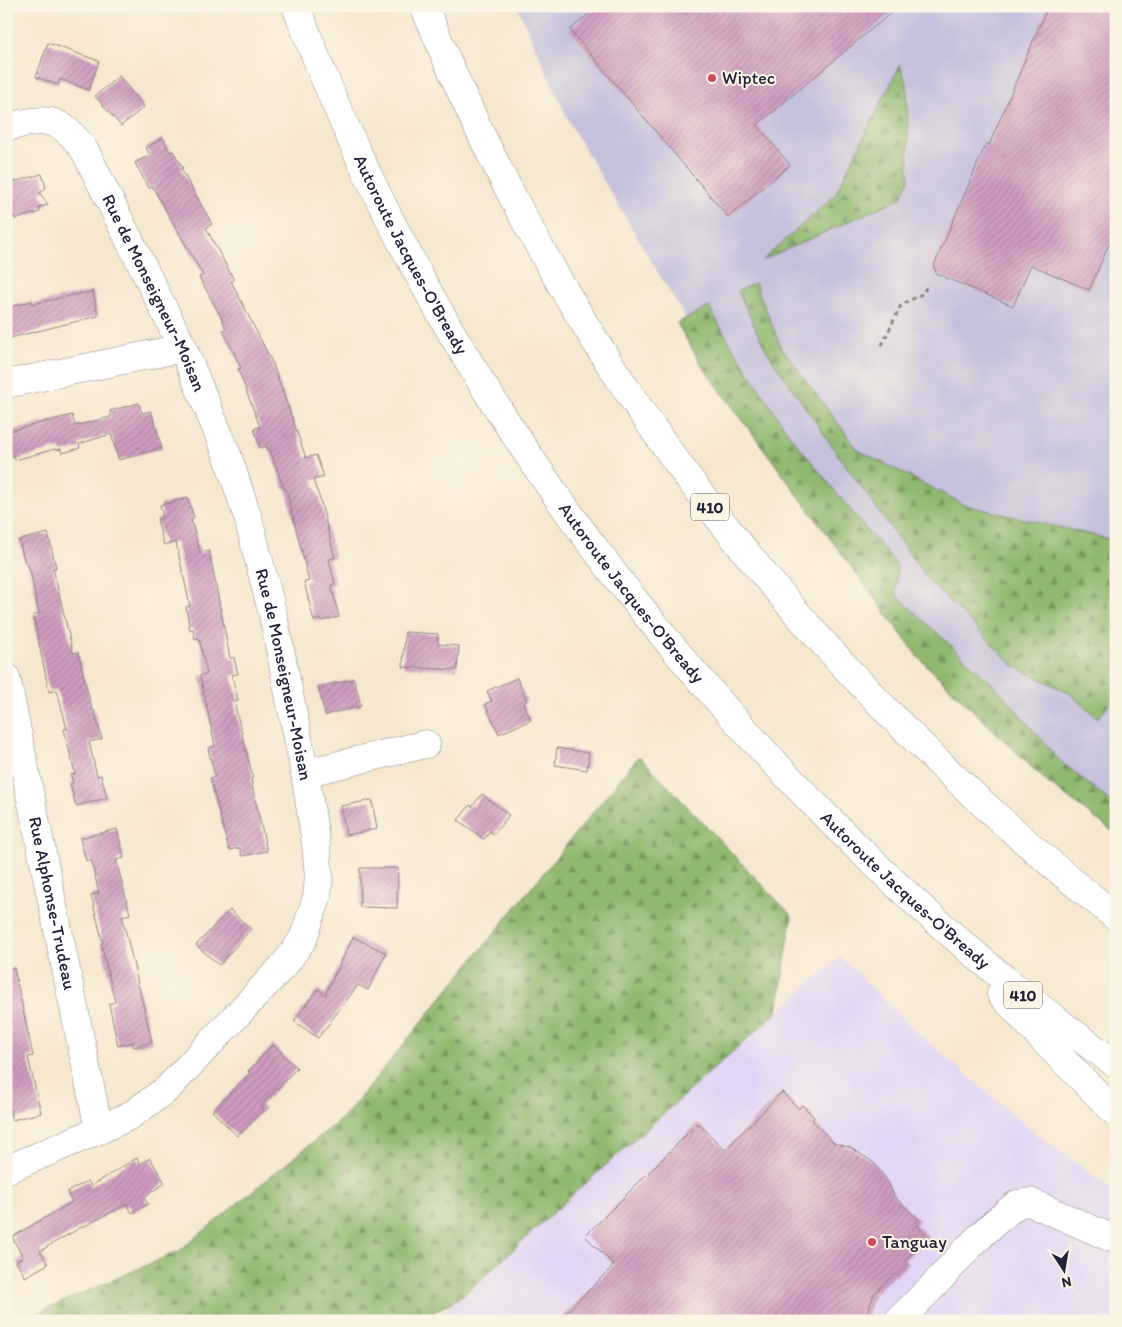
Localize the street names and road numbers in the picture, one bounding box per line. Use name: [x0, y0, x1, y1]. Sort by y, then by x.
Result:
street label: Autoroute Jacques-O'Bready: [349, 151, 473, 359]
street label: Rue de Monseigneur-Moisan: [97, 191, 211, 395]
road number: 410: [691, 494, 729, 520]
street label: Autoroute Jacques-O'Bready: [554, 498, 709, 688]
street label: Rue de Monseigneur-Moisan: [250, 566, 317, 782]
street label: Autoroute Jacques-O'Bready: [816, 806, 995, 974]
street label: Rue Alphonse-Trudeau: [24, 815, 81, 992]
road number: 410: [1004, 982, 1042, 1008]

